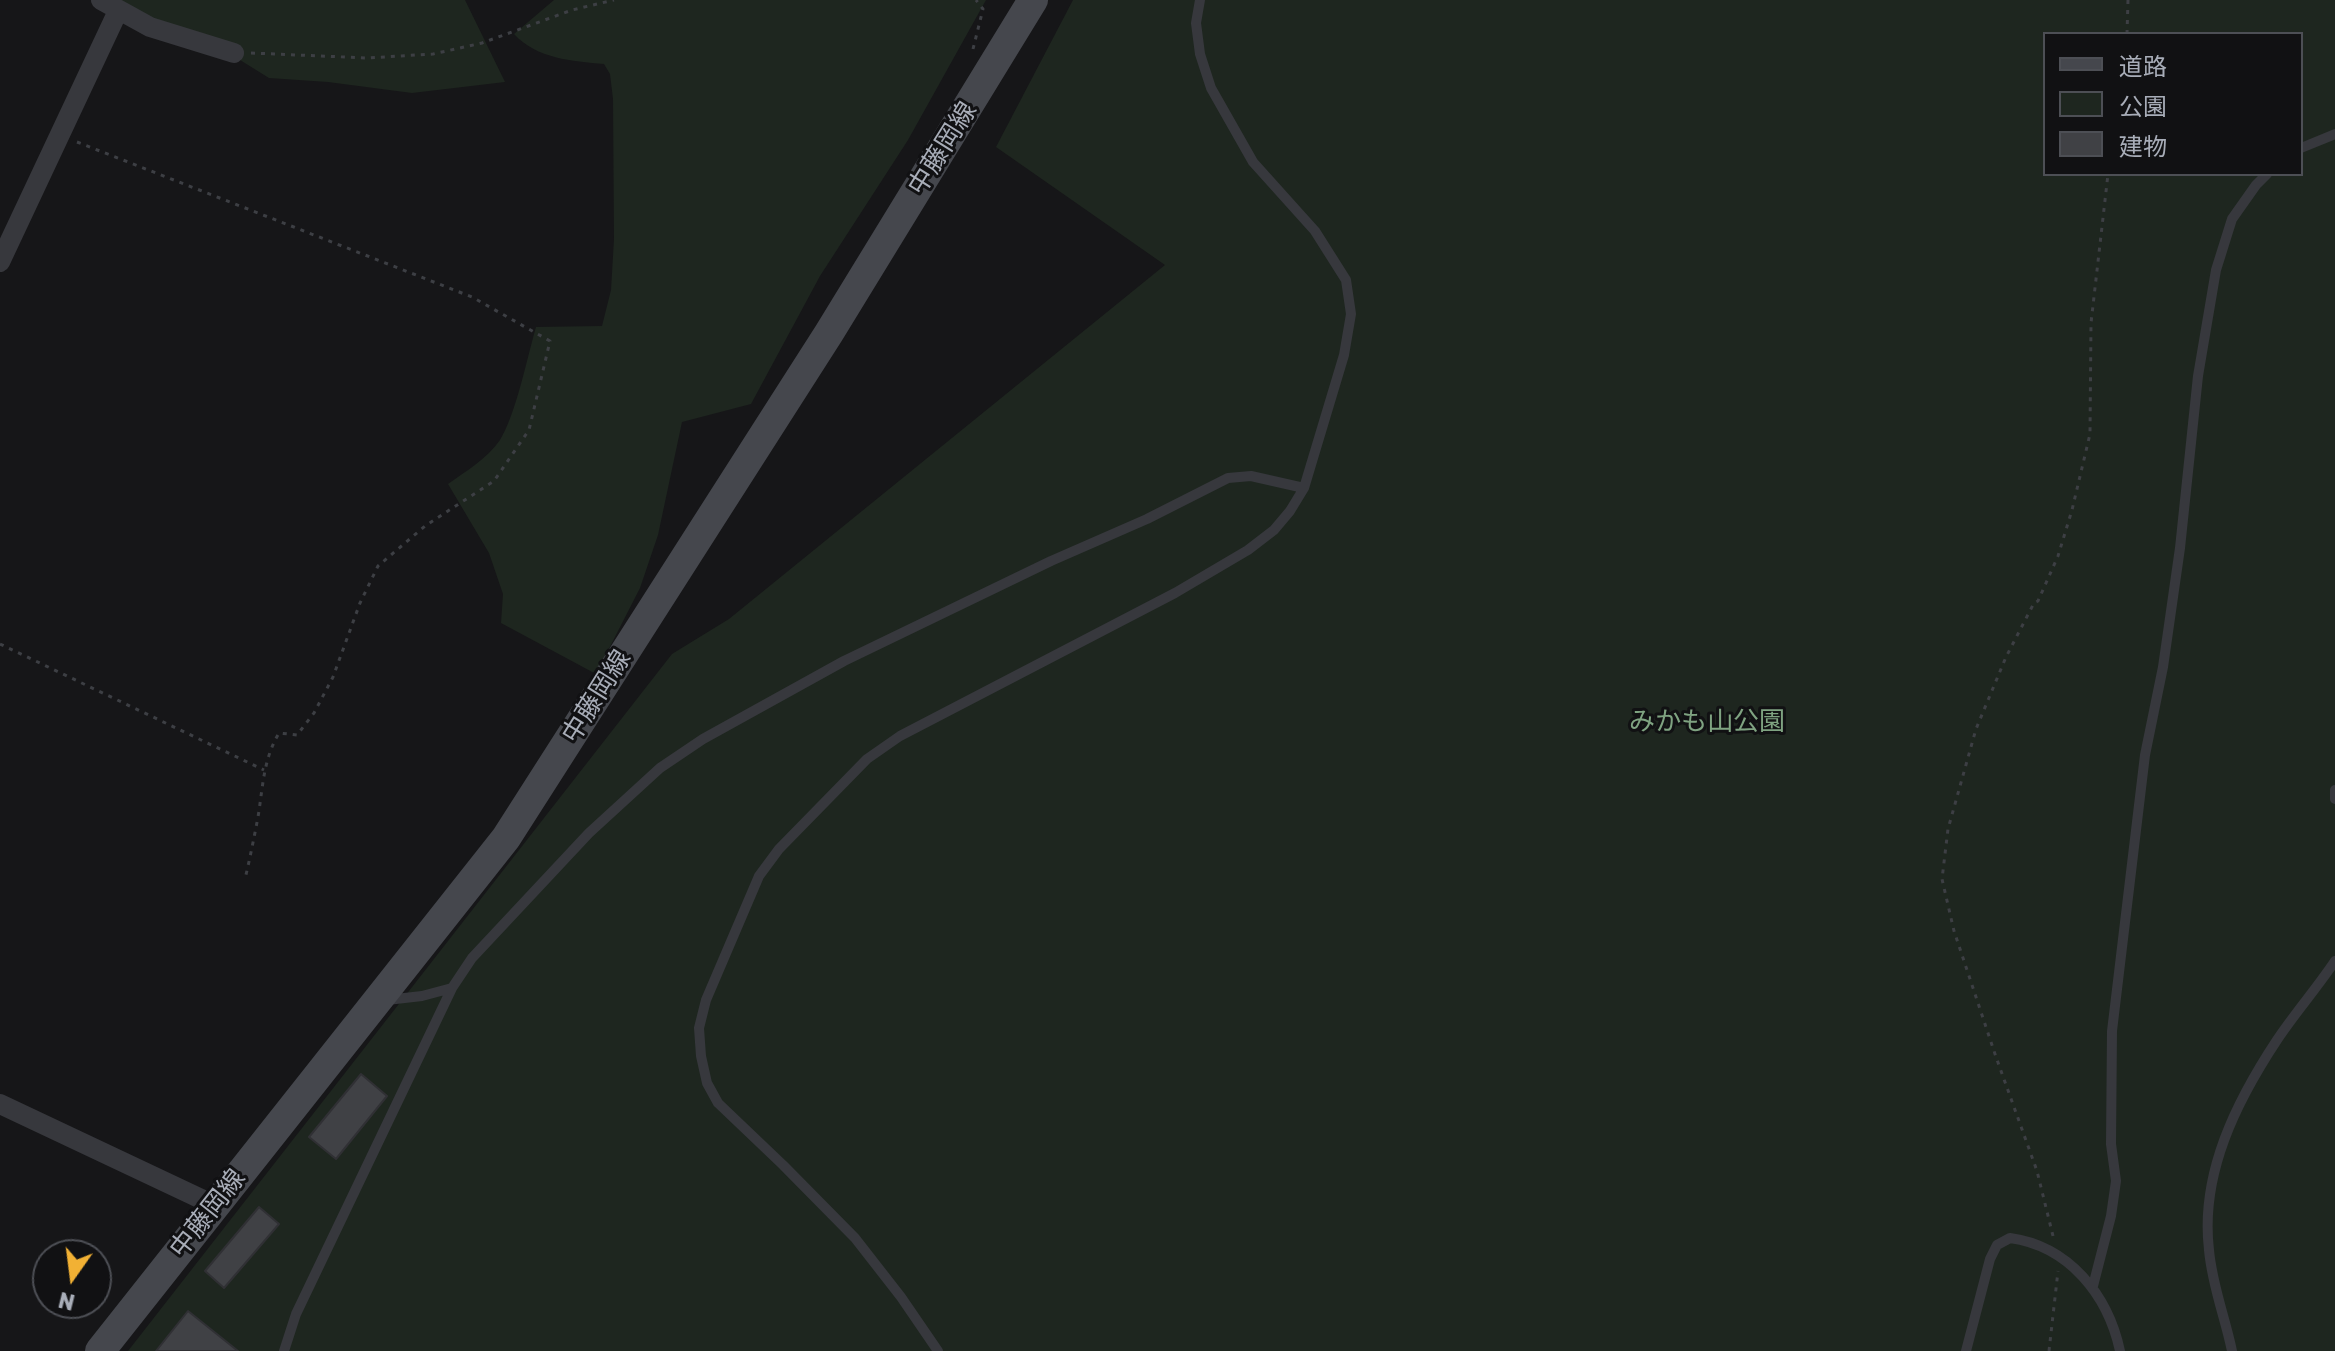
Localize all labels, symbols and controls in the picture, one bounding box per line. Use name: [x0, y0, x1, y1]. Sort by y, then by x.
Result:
legend: [2043, 32, 2303, 176]
text: 道路: [2119, 53, 2167, 81]
text: 公園: [2119, 93, 2167, 121]
street label: 中藤岡線: [902, 97, 984, 201]
text: 建物: [2119, 133, 2167, 161]
street label: 中藤岡線: [556, 645, 638, 749]
park label: みかも山公園: [1629, 706, 1785, 738]
street label: 中藤岡線: [164, 1163, 252, 1265]
north arrow: [32, 1239, 112, 1319]
text: N: [56, 1286, 78, 1316]

